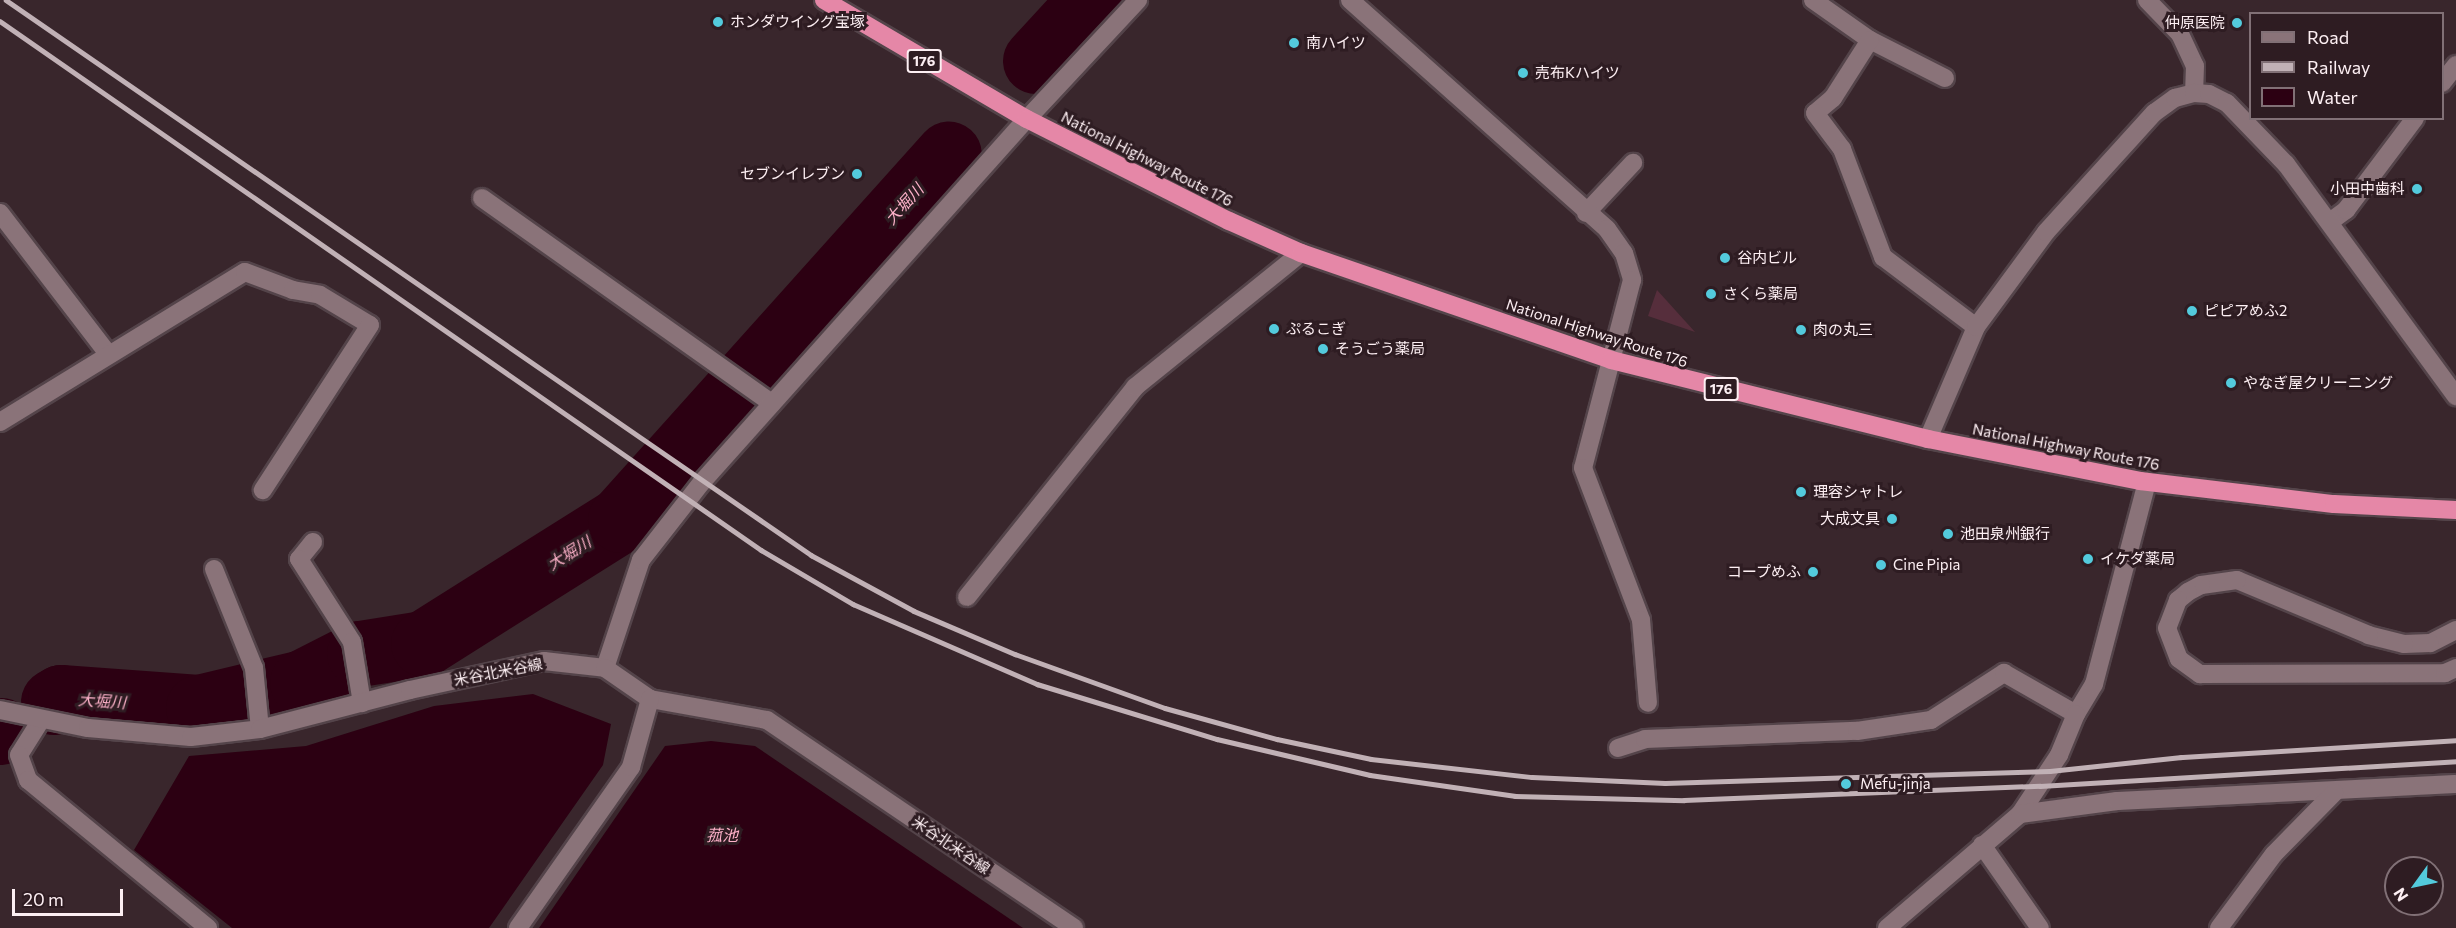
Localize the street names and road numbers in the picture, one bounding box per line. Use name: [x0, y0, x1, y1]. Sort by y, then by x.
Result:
road number: 176: [906, 50, 942, 72]
street label: National Highway Route 176: [1058, 108, 1236, 210]
street label: National Highway Route 176: [1504, 295, 1690, 371]
road number: 176: [1703, 378, 1739, 400]
street label: National Highway Route 176: [1971, 420, 2161, 474]
street label: 米谷北米谷線: [452, 655, 544, 689]
street label: 米谷北米谷線: [909, 812, 993, 878]

